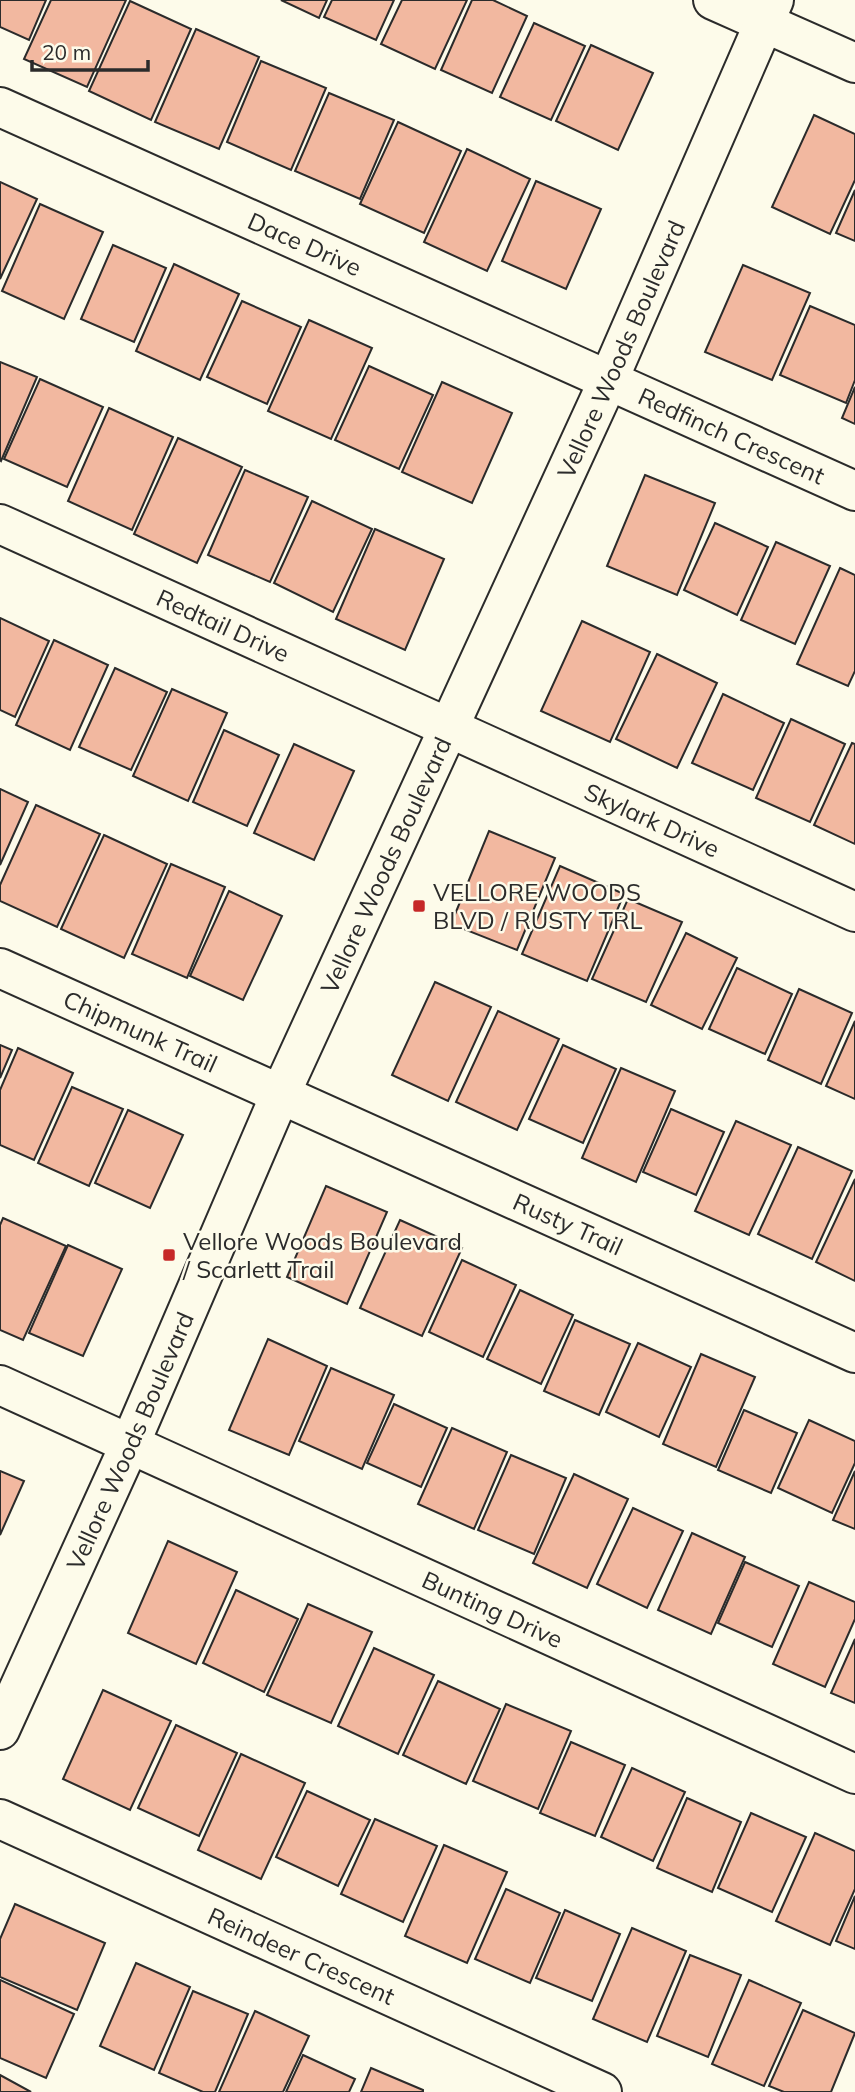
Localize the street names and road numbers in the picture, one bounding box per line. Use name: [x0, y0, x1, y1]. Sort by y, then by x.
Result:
street label: Dace Drive: [243, 205, 366, 282]
street label: Vellore Woods Boulevard: [550, 216, 691, 483]
street label: Redfinch Crescent: [634, 381, 829, 490]
street label: Redtail Drive: [152, 582, 294, 668]
street label: Vellore Woods Boulevard: [314, 732, 458, 998]
street label: Skylark Drive: [580, 776, 724, 864]
street label: Chipmunk Trail: [59, 984, 222, 1079]
street label: Rusty Trail: [509, 1186, 628, 1261]
street label: Vellore Woods Boulevard: [60, 1307, 200, 1575]
street label: Bunting Drive: [417, 1564, 567, 1654]
street label: Reindeer Crescent: [203, 1900, 400, 2011]

